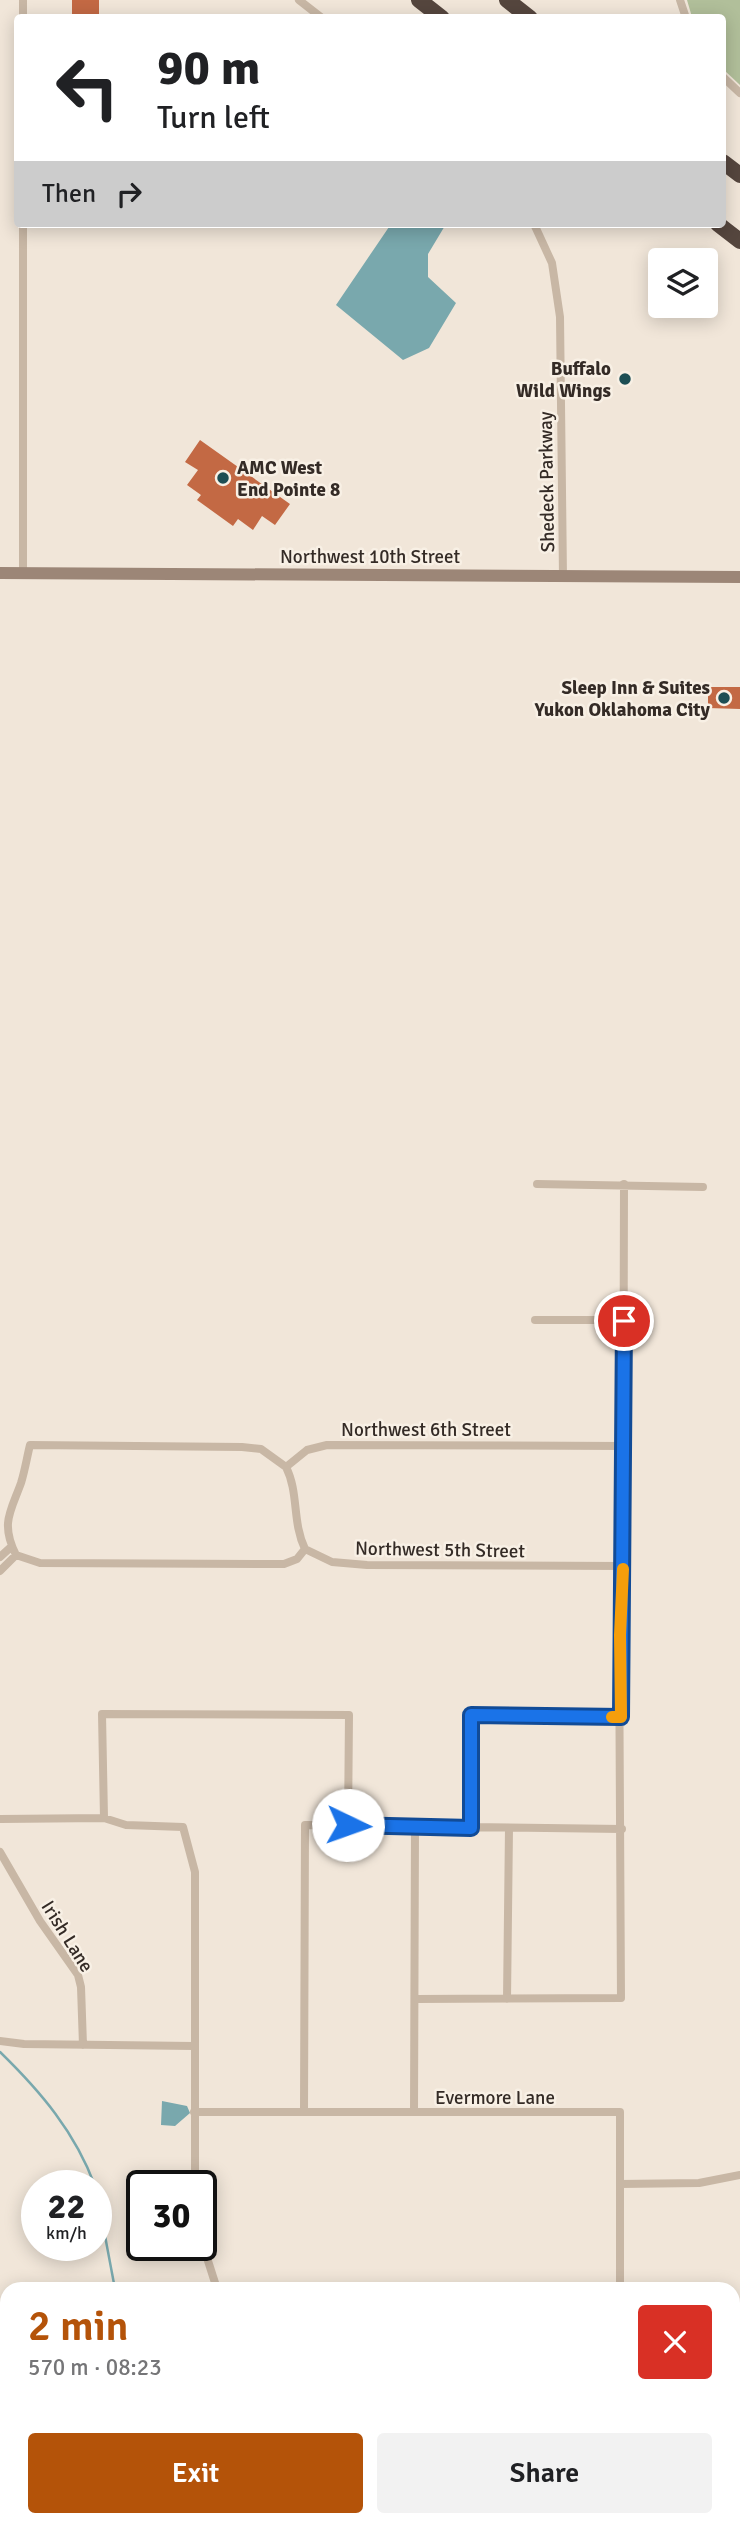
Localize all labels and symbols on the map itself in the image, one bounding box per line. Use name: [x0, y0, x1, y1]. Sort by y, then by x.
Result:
place label: Buffalo Wild Wings: [516, 357, 611, 403]
marker: Buffalo Wild Wings: [617, 371, 633, 387]
street label: Shedeck Parkway: [534, 411, 560, 553]
place label: AMC West End Pointe 8: [237, 456, 340, 502]
marker: AMC West End Pointe 8: [215, 470, 231, 486]
street label: Northwest 10th Street: [280, 545, 460, 569]
place label: Sleep Inn & Suites Yukon Oklahoma City: [533, 676, 711, 722]
marker: Sleep Inn & Suites Yukon Oklahoma City: [716, 690, 732, 706]
pin: [594, 1291, 654, 1351]
street label: Northwest 6th Street: [341, 1418, 511, 1442]
street label: Northwest 5th Street: [355, 1537, 525, 1563]
position arrow: [311, 1788, 385, 1862]
street label: Irish Lane: [36, 1896, 99, 1977]
street label: Evermore Lane: [435, 2086, 555, 2110]
speed limit sign: 30: [126, 2170, 217, 2261]

